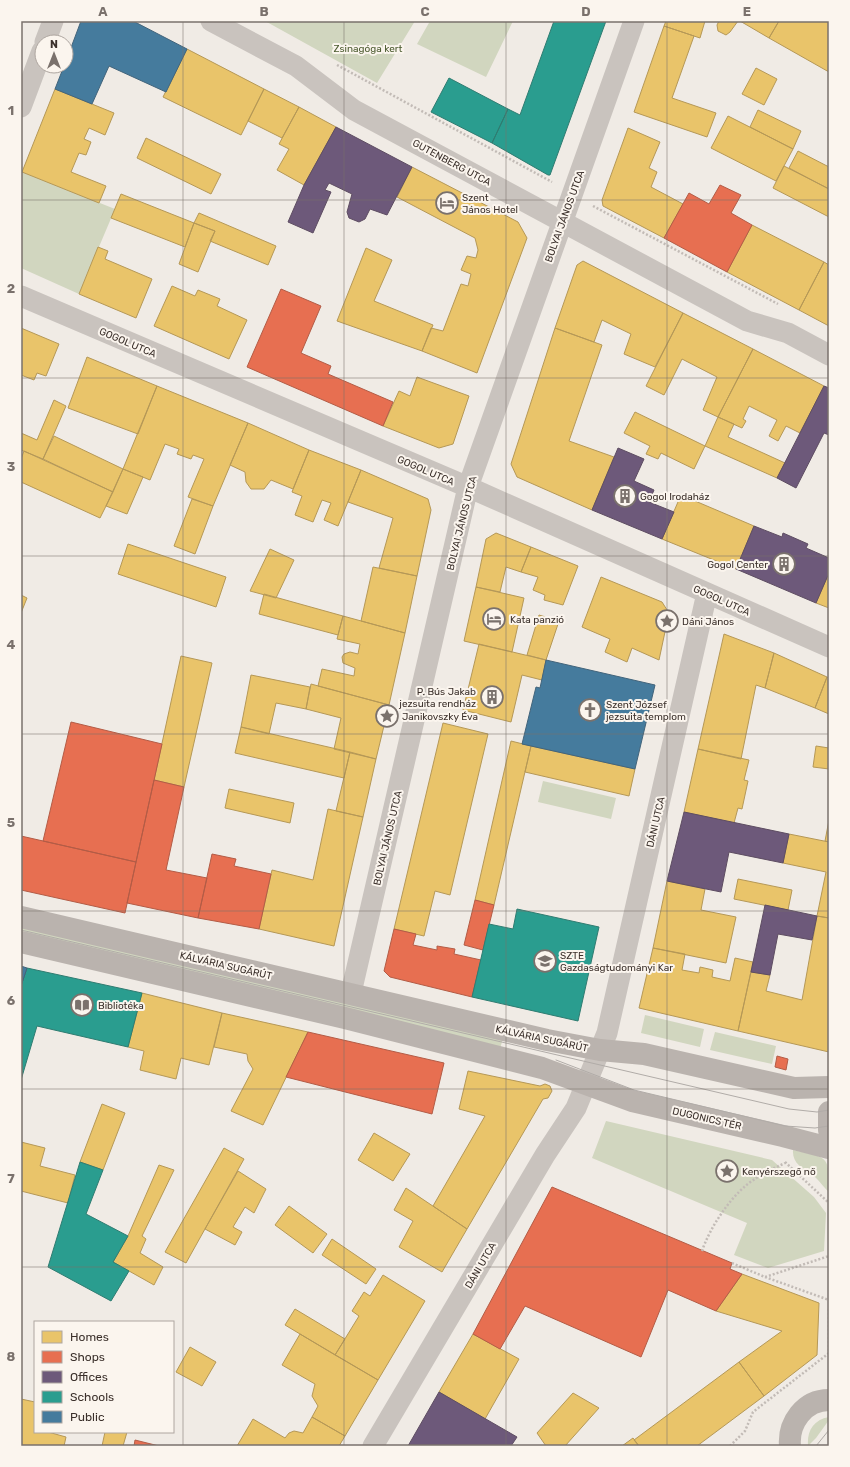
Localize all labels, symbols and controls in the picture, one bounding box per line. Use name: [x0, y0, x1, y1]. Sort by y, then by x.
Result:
text: A: [98, 4, 108, 19]
text: B: [259, 4, 269, 19]
text: C: [420, 4, 430, 19]
text: D: [581, 4, 591, 19]
text: E: [743, 4, 751, 19]
north arrow: [34, 34, 74, 74]
text: N: [50, 38, 58, 51]
park label: Zsinagóga kert: [334, 43, 403, 55]
text: 1: [8, 103, 14, 118]
street label: GUTENBERG UTCA: [410, 137, 493, 189]
street label: BOLYAI JÁNOS UTCA: [543, 168, 587, 264]
hotel icon: Szent János Hotel: [434, 190, 460, 216]
place label: Szent János Hotel: [462, 192, 518, 216]
text: 2: [7, 281, 15, 296]
street label: GOGOL UTCA: [97, 325, 158, 360]
street label: GOGOL UTCA: [395, 453, 456, 488]
text: 3: [7, 459, 16, 474]
street label: BOLYAI JÁNOS UTCA: [444, 474, 480, 572]
building icon: Gogol Irodaház: [612, 483, 638, 509]
place label: Gogol Irodaház: [640, 491, 709, 503]
building icon: Gogol Center: [771, 551, 797, 577]
place label: Gogol Center: [707, 559, 768, 571]
street label: GOGOL UTCA: [691, 583, 752, 619]
hotel icon: Kata panzió: [481, 606, 507, 632]
place icon: Dáni János: [654, 608, 680, 634]
place label: Kata panzió: [510, 614, 564, 626]
place label: Dáni János: [682, 616, 734, 628]
text: 4: [7, 637, 16, 652]
building icon: P. Bús Jakab jezsuita rendház: [479, 684, 505, 710]
place label: P. Bús Jakab jezsuita rendház: [398, 686, 476, 710]
church icon: Szent József jezsuita templom: [577, 697, 603, 723]
place label: Szent József jezsuita templom: [605, 699, 686, 723]
place icon: Janikovszky Éva: [374, 703, 400, 729]
place label: Janikovszky Éva: [402, 711, 478, 723]
street label: BOLYAI JÁNOS UTCA: [371, 789, 405, 887]
street label: DÁNI UTCA: [644, 795, 668, 849]
text: 5: [7, 815, 15, 830]
school or university icon: SZTE Gazdaságtudományi Kar: [532, 948, 558, 974]
street label: KÁLVÁRIA SUGÁRÚT: [178, 950, 273, 982]
place label: SZTE Gazdaságtudományi Kar: [560, 950, 673, 974]
library icon: Bibliotéka: [69, 992, 95, 1018]
text: 6: [7, 993, 16, 1008]
place label: Bibliotéka: [98, 1000, 144, 1012]
street label: KÁLVÁRIA SUGÁRÚT: [494, 1023, 589, 1055]
street label: DUGONICS TÉR: [671, 1105, 743, 1133]
place icon: Kenyérszegő nő: [714, 1158, 740, 1184]
place label: Kenyérszegő nő: [742, 1166, 816, 1178]
text: 7: [7, 1171, 15, 1186]
street label: DÁNI UTCA: [463, 1240, 499, 1291]
legend: [34, 1321, 174, 1433]
text: Homes: [70, 1330, 109, 1344]
text: 8: [7, 1349, 16, 1364]
text: Shops: [70, 1350, 105, 1364]
text: Offices: [70, 1370, 108, 1384]
text: Schools: [70, 1390, 114, 1404]
text: Public: [70, 1410, 105, 1424]

